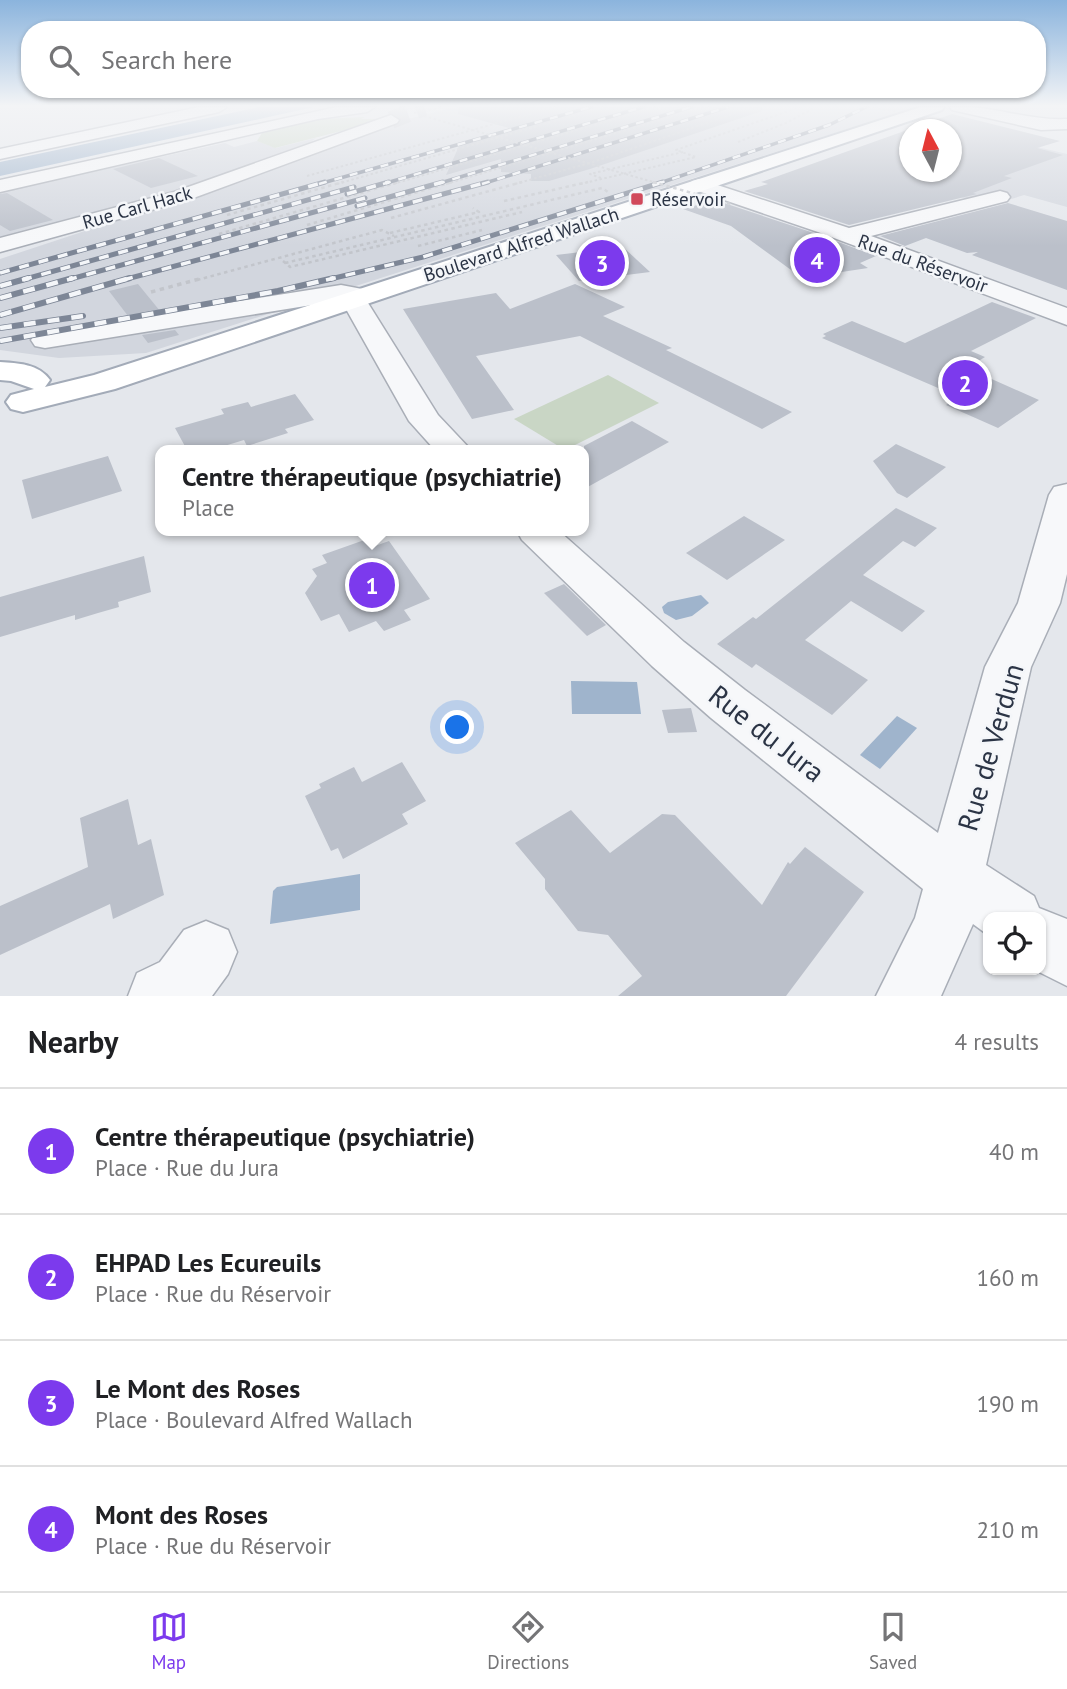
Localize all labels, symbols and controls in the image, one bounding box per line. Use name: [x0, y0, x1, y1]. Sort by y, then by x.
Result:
search box: [21, 21, 1046, 98]
icon: search: [45, 41, 83, 79]
text: Search here: [101, 43, 232, 76]
north arrow: [899, 119, 962, 182]
street label: Rue Carl Hack: [79, 180, 195, 234]
place label: Réservoir: [651, 187, 726, 211]
marker: Réservoir: [629, 191, 645, 207]
street label: Boulevard Alfred Wallach: [420, 201, 622, 287]
street label: Rue du Réservoir: [855, 228, 992, 298]
pin: 4: [794, 234, 840, 286]
pin: 3: [579, 237, 625, 289]
pin: 2: [942, 357, 988, 409]
popup: [155, 445, 589, 536]
text: Centre thérapeutique (psychiatrie): [182, 460, 562, 493]
text: Place: [182, 493, 234, 522]
pin: 1: [349, 559, 395, 611]
street label: Rue de Verdun: [948, 659, 1032, 835]
street label: Rue du Jura: [701, 676, 833, 790]
your location: [440, 710, 474, 744]
map controls: [983, 912, 1046, 975]
button: locate: [983, 912, 1046, 975]
text: Nearby: [28, 1022, 118, 1061]
text: 4 results: [955, 1027, 1039, 1056]
text: Centre thérapeutique (psychiatrie): [95, 1120, 475, 1153]
text: 1: [44, 1137, 58, 1166]
text: 40 m: [989, 1137, 1039, 1166]
text: Place · Rue du Jura: [95, 1153, 279, 1182]
text: EHPAD Les Ecureuils: [95, 1246, 321, 1279]
text: 2: [44, 1263, 58, 1292]
text: 160 m: [977, 1263, 1039, 1292]
text: Place · Rue du Réservoir: [95, 1279, 331, 1308]
text: Le Mont des Roses: [95, 1372, 300, 1405]
text: 3: [44, 1389, 58, 1418]
text: 190 m: [977, 1389, 1039, 1418]
text: Place · Boulevard Alfred Wallach: [95, 1405, 412, 1434]
text: Mont des Roses: [95, 1498, 268, 1531]
text: 4: [44, 1515, 58, 1544]
text: 210 m: [977, 1515, 1039, 1544]
text: Place · Rue du Réservoir: [95, 1531, 331, 1560]
tab: Map: [150, 1608, 188, 1674]
tab: Directions: [487, 1608, 569, 1674]
tab: Saved: [869, 1608, 917, 1674]

